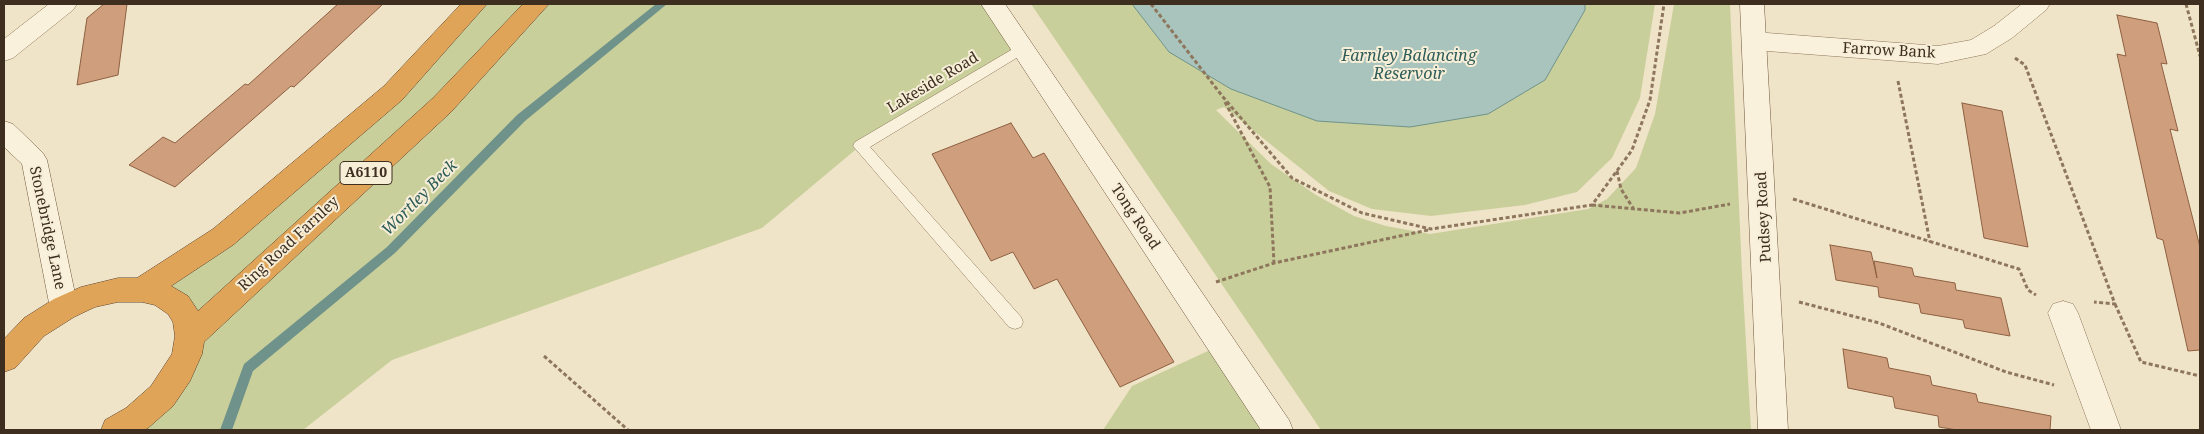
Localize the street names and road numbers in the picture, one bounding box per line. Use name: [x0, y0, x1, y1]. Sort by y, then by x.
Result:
street label: Farrow Bank: [1842, 40, 1936, 62]
street label: Lakeside Road: [884, 49, 982, 117]
road number: A6110: [340, 162, 392, 184]
street label: Stonebridge Lane: [25, 165, 69, 291]
street label: Pudsey Road: [1753, 171, 1775, 263]
street label: Tong Road: [1107, 181, 1163, 253]
street label: Ring Road Farnley: [235, 193, 343, 295]

